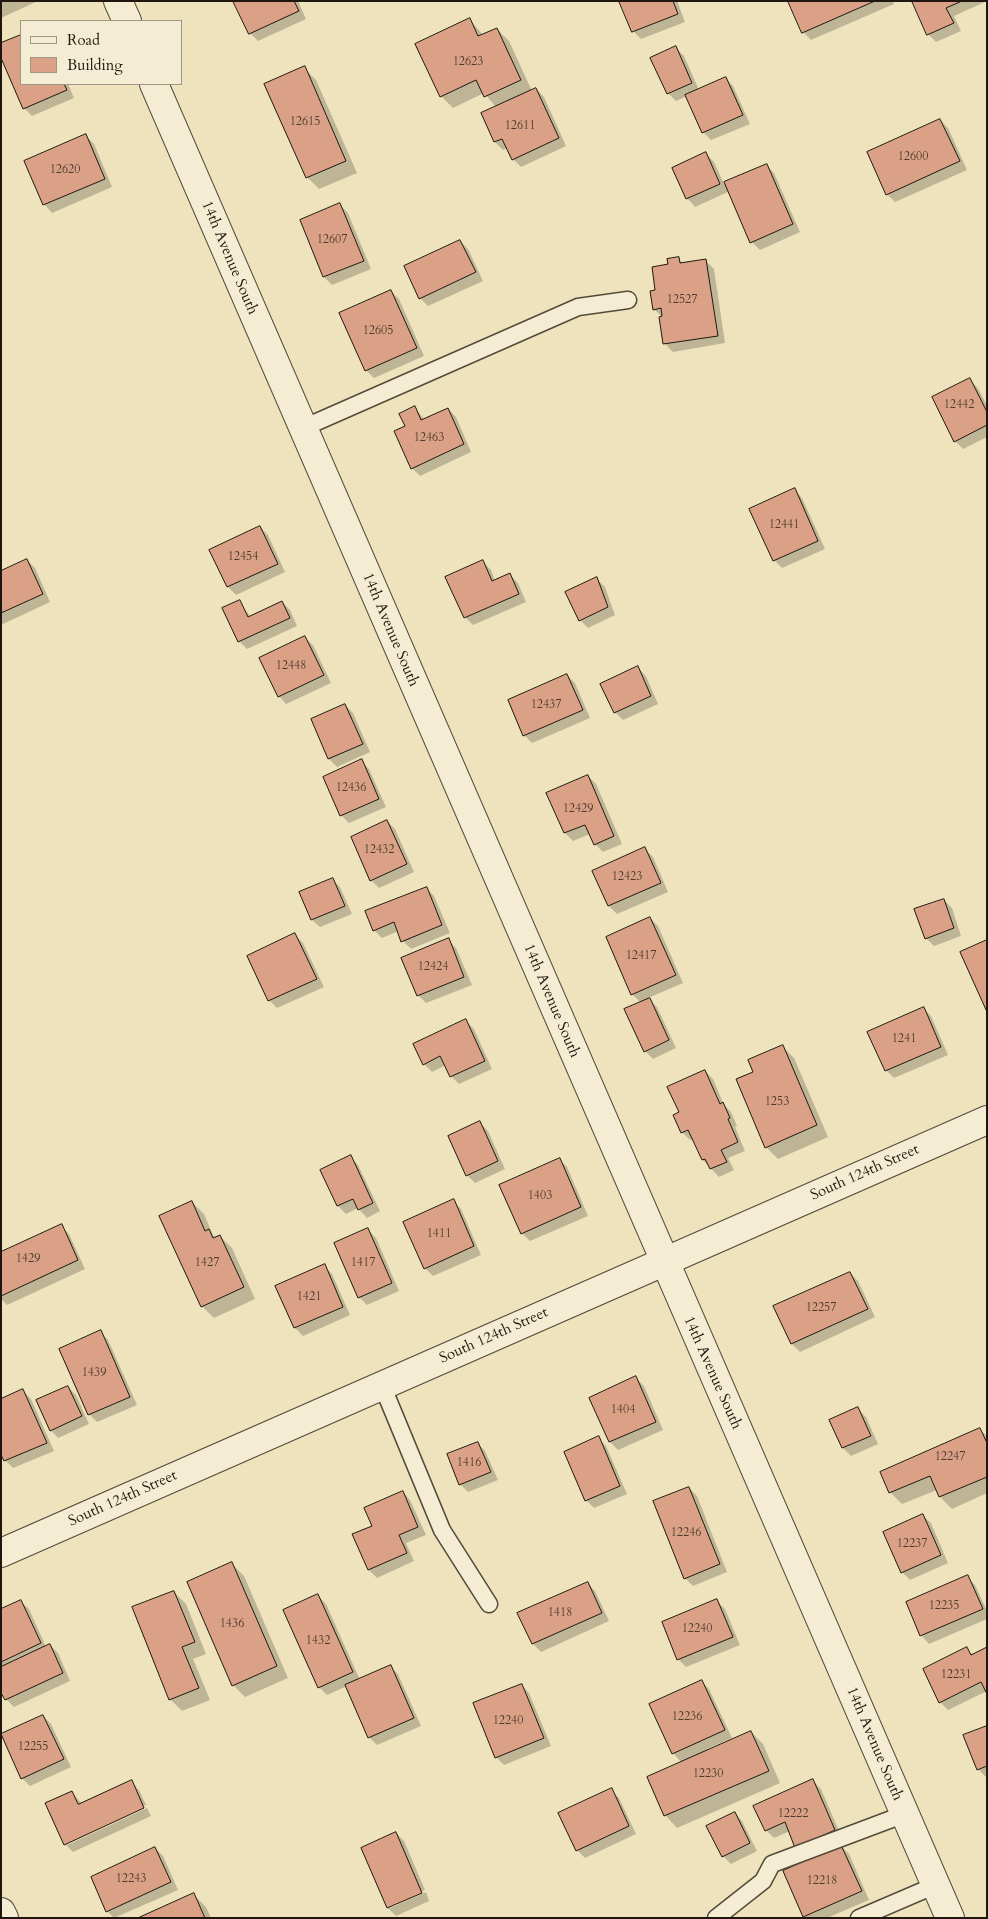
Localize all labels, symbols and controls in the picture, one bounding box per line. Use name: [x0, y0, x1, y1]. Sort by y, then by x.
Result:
legend: [20, 20, 182, 85]
text: Road: [67, 30, 100, 50]
text: Building: [67, 55, 123, 75]
house number: 12623: [453, 55, 483, 69]
house number: 12615: [290, 115, 320, 129]
house number: 12611: [505, 119, 535, 133]
house number: 12600: [898, 150, 928, 164]
house number: 12620: [50, 163, 80, 177]
street label: 14th Avenue South: [197, 198, 261, 318]
house number: 12607: [317, 233, 347, 247]
house number: 12527: [667, 293, 697, 307]
house number: 12605: [363, 324, 393, 338]
house number: 12442: [944, 398, 974, 412]
house number: 12463: [414, 431, 444, 445]
house number: 12441: [769, 518, 799, 532]
house number: 12454: [228, 550, 258, 564]
street label: 14th Avenue South: [358, 570, 422, 690]
house number: 12448: [276, 659, 306, 673]
house number: 12437: [531, 698, 561, 712]
house number: 12436: [336, 781, 366, 795]
house number: 12429: [563, 802, 593, 816]
house number: 12432: [364, 843, 394, 857]
house number: 12423: [612, 870, 642, 884]
street label: 14th Avenue South: [519, 941, 583, 1061]
house number: 12417: [626, 949, 656, 963]
house number: 12424: [418, 960, 448, 974]
house number: 1241: [892, 1032, 916, 1046]
house number: 1253: [765, 1095, 789, 1109]
street label: South 124th Street: [808, 1141, 922, 1205]
house number: 1403: [528, 1189, 552, 1203]
house number: 1411: [427, 1227, 451, 1241]
house number: 1429: [16, 1252, 40, 1266]
house number: 1427: [195, 1256, 219, 1270]
house number: 1417: [351, 1256, 375, 1270]
house number: 1421: [297, 1290, 321, 1304]
house number: 12257: [806, 1301, 836, 1315]
street label: South 124th Street: [437, 1304, 551, 1368]
street label: 14th Avenue South: [679, 1314, 745, 1432]
house number: 1439: [82, 1366, 106, 1380]
house number: 1404: [611, 1403, 635, 1417]
house number: 12247: [935, 1450, 965, 1464]
house number: 1416: [457, 1456, 481, 1470]
street label: South 124th Street: [66, 1467, 180, 1531]
house number: 12246: [671, 1526, 701, 1540]
house number: 12237: [897, 1537, 927, 1551]
house number: 12235: [929, 1599, 959, 1613]
house number: 1418: [548, 1606, 572, 1620]
house number: 1436: [220, 1617, 244, 1631]
house number: 12240: [682, 1622, 712, 1636]
house number: 1432: [306, 1634, 330, 1648]
house number: 12231: [941, 1668, 971, 1682]
street label: 14th Avenue South: [842, 1684, 906, 1804]
house number: 12236: [672, 1710, 702, 1724]
house number: 12240: [493, 1714, 523, 1728]
house number: 12255: [18, 1740, 48, 1754]
house number: 12230: [693, 1767, 723, 1781]
house number: 12222: [778, 1807, 808, 1821]
house number: 12243: [116, 1872, 146, 1886]
house number: 12218: [807, 1874, 837, 1888]

